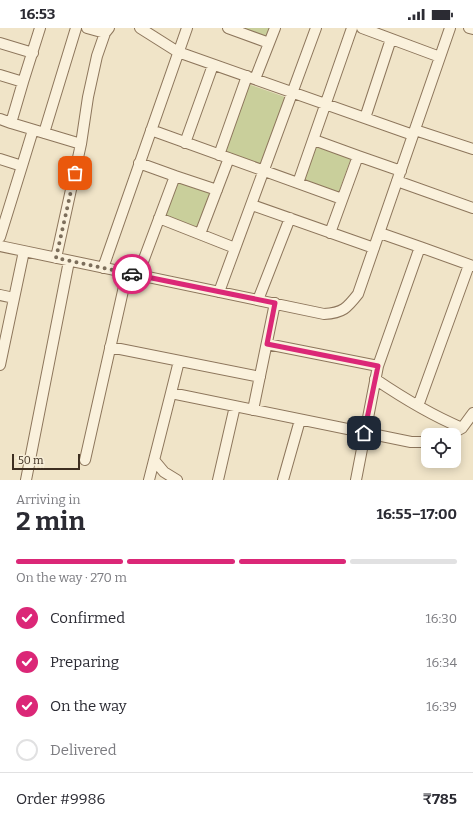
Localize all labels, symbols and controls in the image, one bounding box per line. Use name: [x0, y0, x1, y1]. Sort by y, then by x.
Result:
text: 16:53: [20, 5, 55, 23]
pin: [58, 156, 92, 190]
icon: bag: [64, 162, 86, 184]
courier: [112, 254, 152, 294]
icon: car: [121, 263, 143, 285]
pin: [347, 416, 381, 450]
icon: home: [353, 422, 375, 444]
map controls: [421, 428, 461, 468]
button: locate: [421, 428, 461, 468]
scale bar: [12, 452, 80, 471]
text: 50 m: [18, 454, 44, 467]
text: Arriving in: [16, 492, 81, 507]
text: 16:55–17:00: [376, 505, 457, 523]
text: 2 min: [16, 506, 85, 537]
text: On the way · 270 m: [16, 570, 127, 585]
icon: check: [16, 607, 38, 629]
text: Confirmed: [50, 609, 125, 627]
text: 16:30: [426, 611, 457, 626]
icon: check: [16, 651, 38, 673]
text: Preparing: [50, 653, 119, 671]
text: 16:34: [426, 655, 457, 670]
icon: check: [16, 695, 38, 717]
text: On the way: [50, 697, 127, 715]
text: 16:39: [426, 699, 457, 714]
text: Delivered: [50, 741, 117, 759]
text: Order #9986: [16, 790, 105, 808]
text: ₹785: [422, 790, 457, 808]

